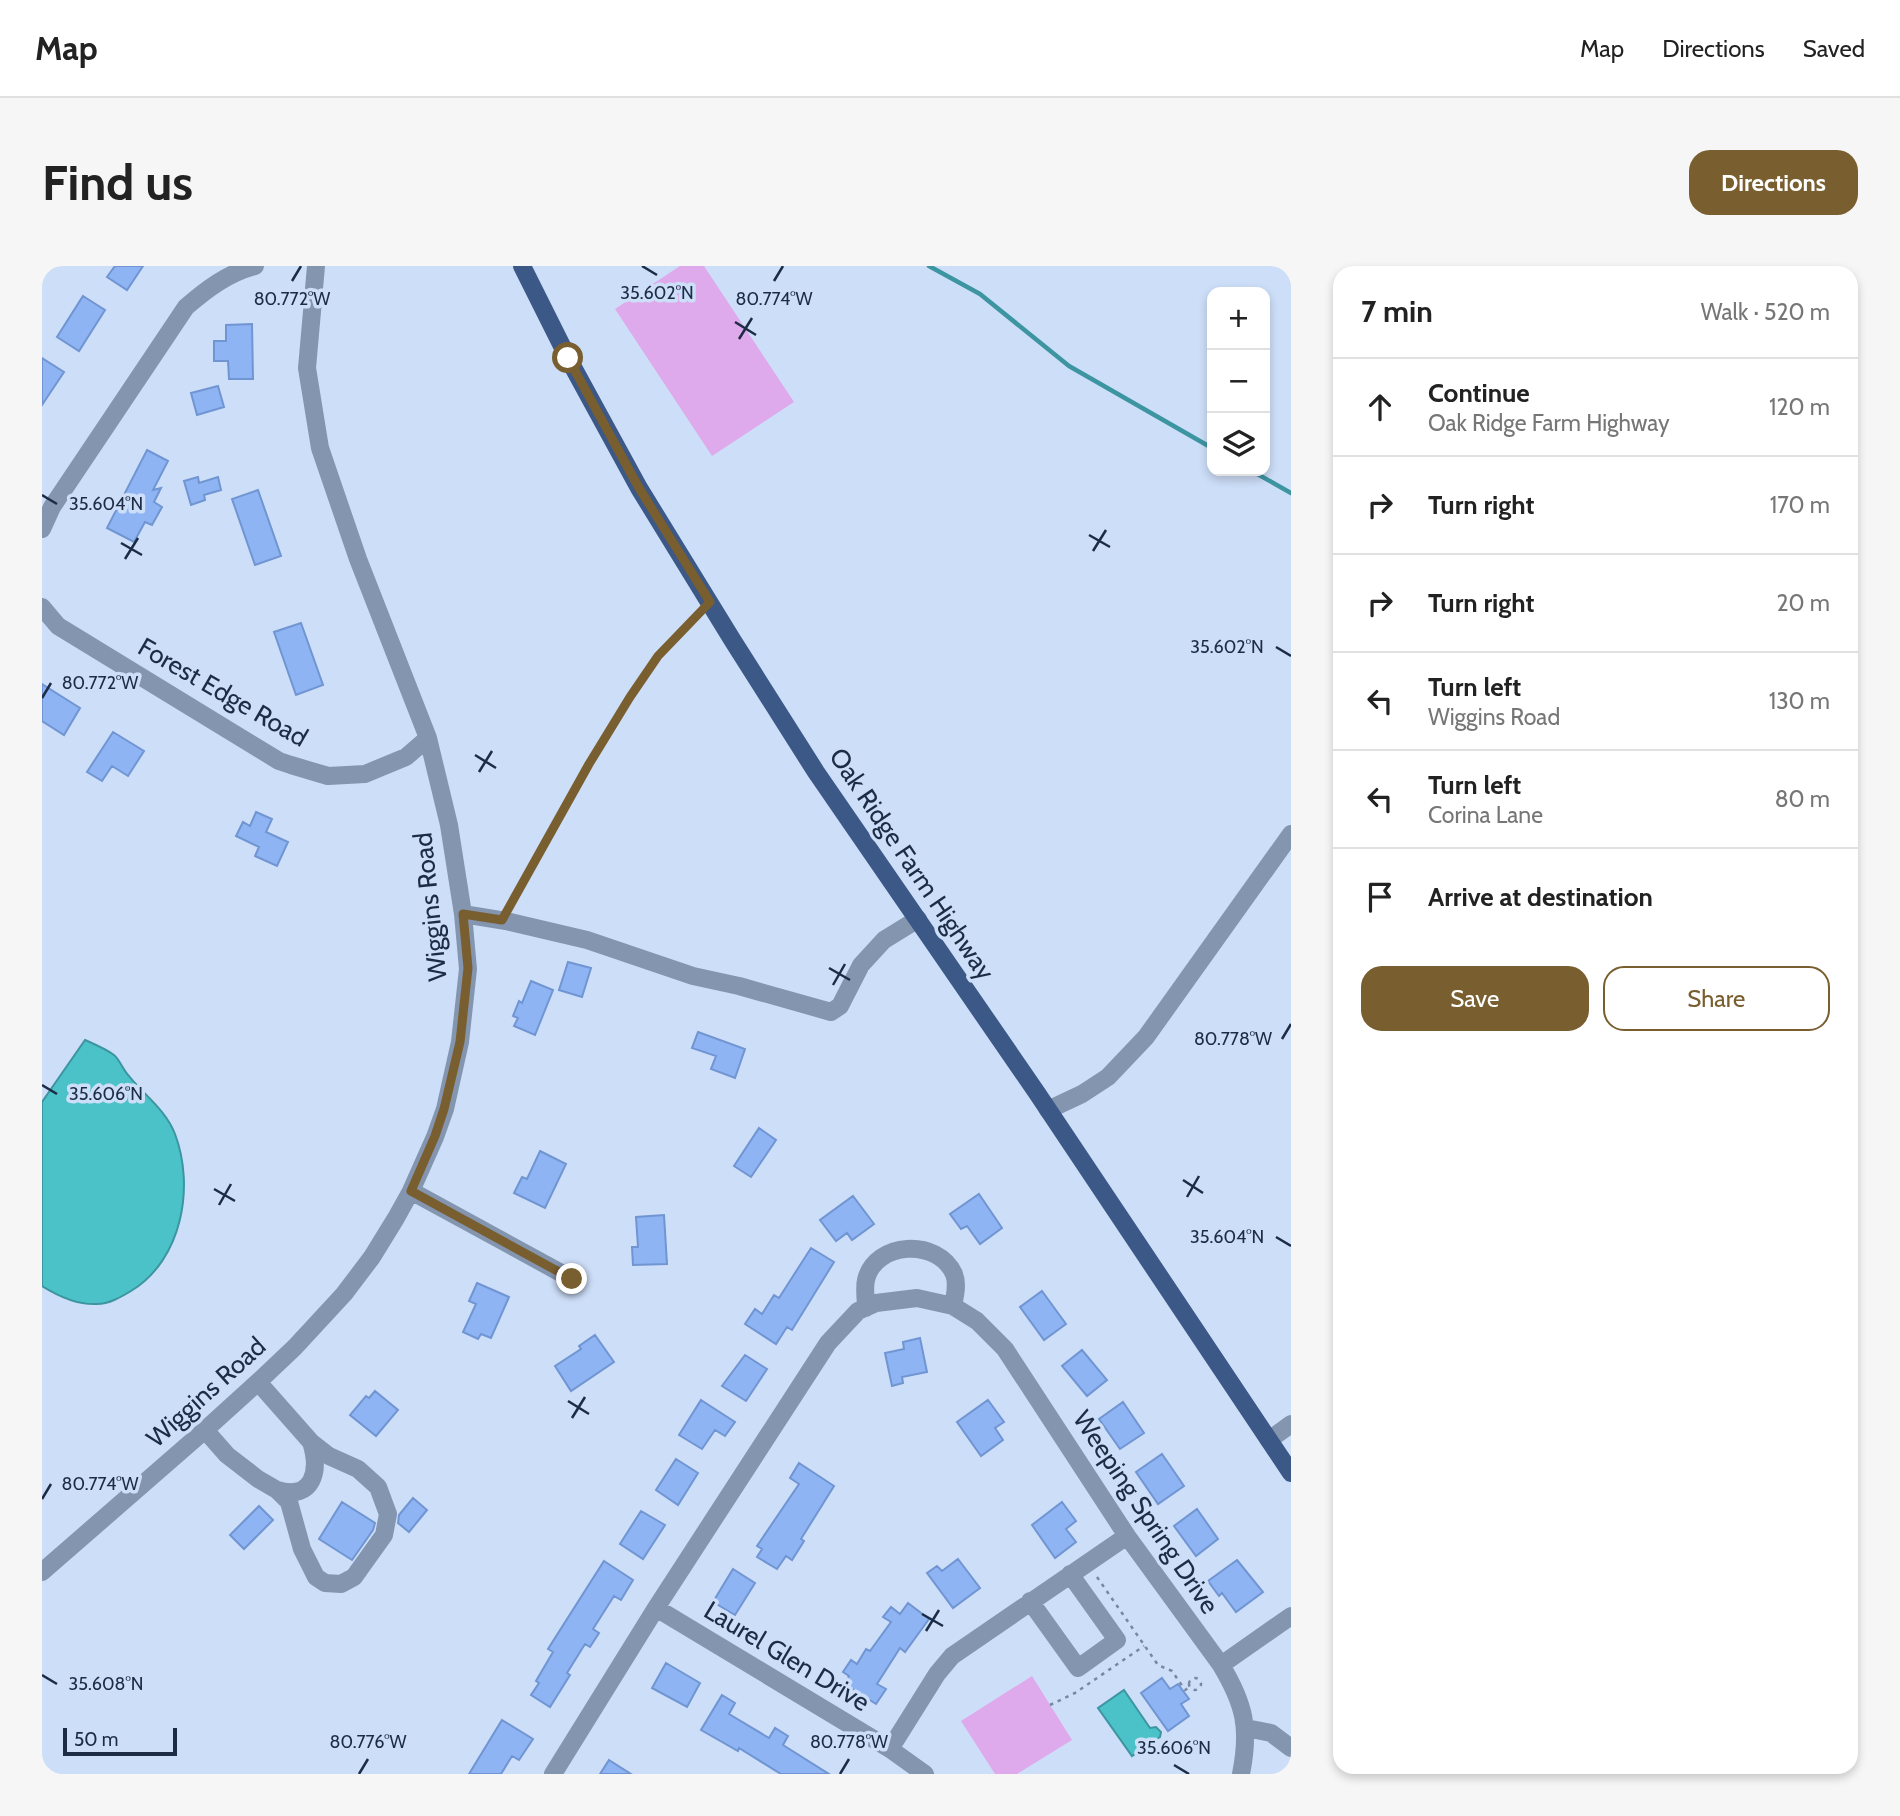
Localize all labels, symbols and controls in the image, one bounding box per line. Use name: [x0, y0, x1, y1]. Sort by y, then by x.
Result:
text: Map: [35, 28, 98, 68]
text: Map: [1580, 34, 1624, 63]
text: Directions: [1662, 34, 1765, 63]
text: Saved: [1803, 34, 1865, 63]
button: Directions: [1689, 150, 1858, 215]
text: Find us: [42, 153, 193, 212]
text: 35.602°N: [620, 282, 694, 304]
map controls: [1207, 287, 1270, 476]
button: +: [1207, 287, 1270, 350]
text: 80.772°W: [254, 288, 330, 310]
text: 80.774°W: [736, 288, 812, 310]
text: 7 min: [1361, 293, 1433, 330]
text: Walk · 520 m: [1701, 298, 1830, 326]
route start: [552, 342, 583, 373]
button: −: [1207, 350, 1270, 413]
text: Continue: [1428, 377, 1530, 409]
icon: ahead: [1361, 388, 1399, 426]
text: 120 m: [1769, 393, 1830, 421]
text: Oak Ridge Farm Highway: [1428, 409, 1670, 437]
button: layers: [1207, 413, 1270, 476]
icon: right: [1361, 486, 1399, 524]
text: Turn right: [1428, 489, 1534, 521]
text: 170 m: [1770, 491, 1830, 519]
text: 35.604°N: [69, 493, 143, 515]
icon: right: [1361, 584, 1399, 622]
text: Turn right: [1428, 587, 1534, 619]
text: 20 m: [1777, 589, 1830, 617]
street label: Forest Edge Road: [133, 631, 313, 753]
text: 35.602°N: [1190, 636, 1264, 658]
text: Turn left: [1428, 671, 1521, 703]
text: 80.772°W: [62, 672, 138, 694]
icon: left: [1361, 682, 1399, 720]
text: 130 m: [1769, 687, 1830, 715]
text: Wiggins Road: [1428, 703, 1560, 731]
street label: Oak Ridge Farm Highway: [822, 742, 1002, 986]
text: Turn left: [1428, 769, 1521, 801]
icon: left: [1361, 780, 1399, 818]
text: 80 m: [1775, 785, 1830, 813]
text: Corina Lane: [1428, 801, 1543, 829]
street label: Wiggins Road: [406, 831, 454, 983]
icon: arrive: [1361, 878, 1399, 916]
text: Arrive at destination: [1428, 881, 1653, 913]
button: Save: [1361, 966, 1589, 1031]
button: Share: [1603, 966, 1830, 1031]
text: 80.778°W: [1194, 1028, 1272, 1050]
text: 35.606°N: [69, 1083, 143, 1105]
text: 35.604°N: [1190, 1226, 1264, 1248]
route end: [556, 1263, 587, 1294]
street label: Wiggins Road: [140, 1330, 272, 1454]
street label: Weeping Spring Drive: [1066, 1404, 1226, 1620]
text: 80.774°W: [62, 1473, 138, 1495]
street label: Laurel Glen Drive: [698, 1594, 876, 1718]
text: 35.608°N: [69, 1673, 143, 1695]
scale bar: [63, 1725, 177, 1757]
text: 50 m: [74, 1728, 118, 1751]
text: 80.776°W: [330, 1731, 406, 1753]
text: 80.778°W: [810, 1731, 888, 1753]
text: 35.606°N: [1137, 1737, 1211, 1759]

